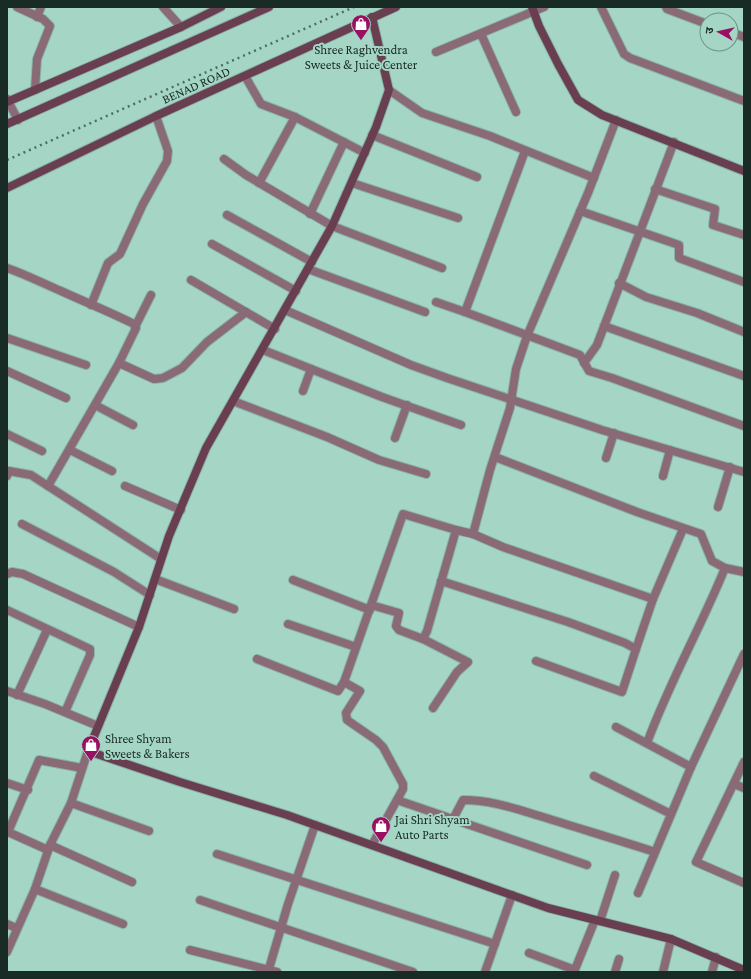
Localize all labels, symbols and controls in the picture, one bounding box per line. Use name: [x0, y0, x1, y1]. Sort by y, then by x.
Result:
north arrow: [699, 12, 739, 52]
shop icon: Shree Raghvendra Sweets & Juice Center: [350, 13, 372, 41]
text: उ: [703, 26, 716, 35]
place label: Shree Raghvendra Sweets & Juice Center: [305, 42, 418, 72]
street label: BENAD ROAD: [160, 63, 232, 107]
place label: Shree Shyam Sweets & Bakers: [105, 731, 190, 761]
shop icon: Shree Shyam Sweets & Bakers: [80, 734, 102, 762]
place label: Jai Shri Shyam Auto Parts: [394, 812, 470, 842]
shop icon: Jai Shri Shyam Auto Parts: [370, 815, 392, 843]

